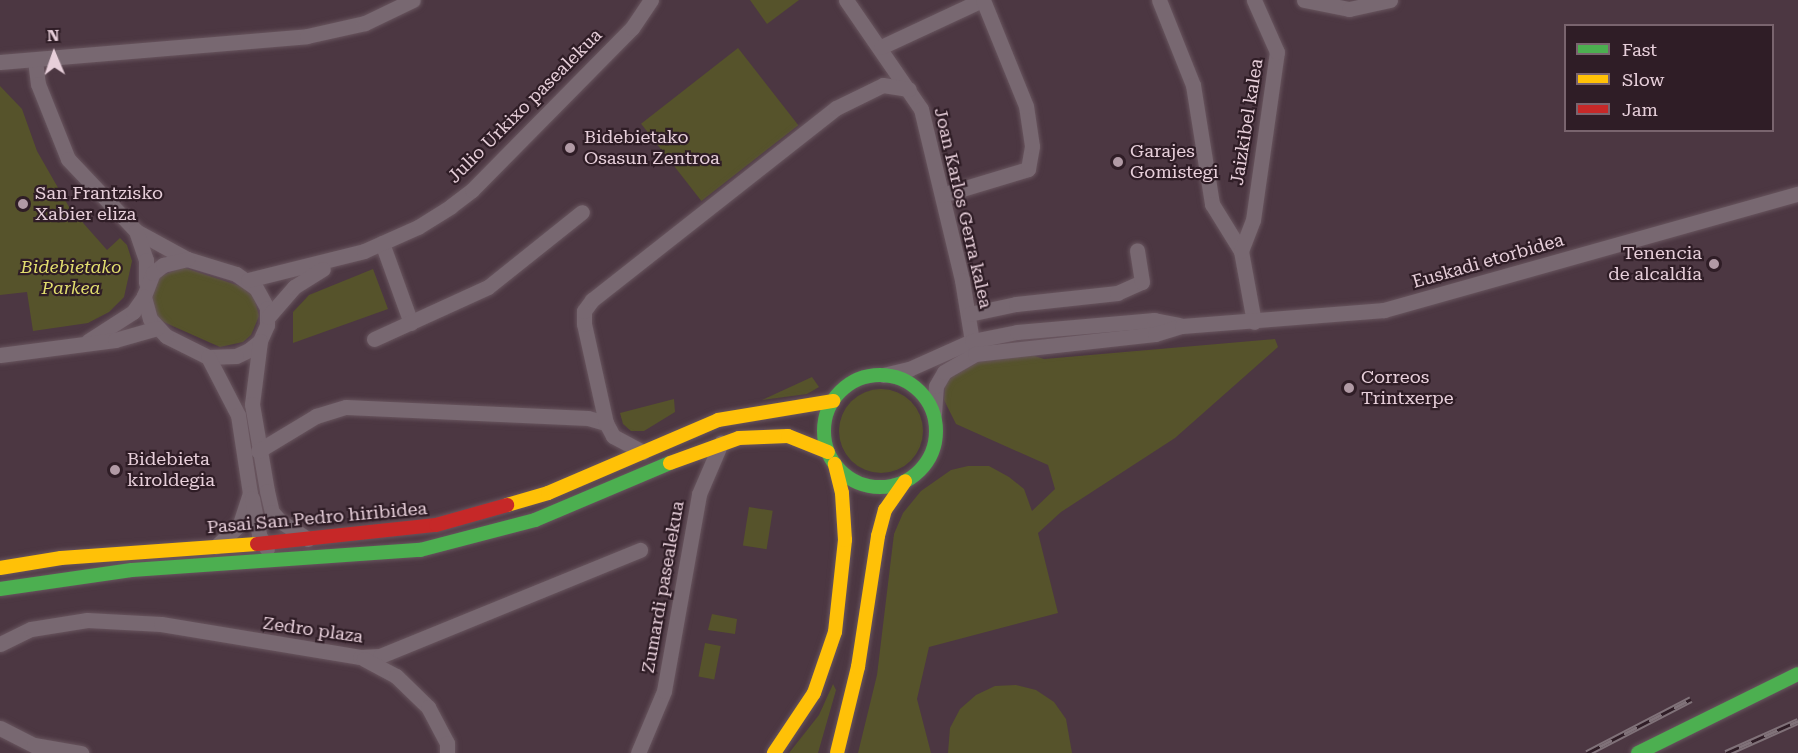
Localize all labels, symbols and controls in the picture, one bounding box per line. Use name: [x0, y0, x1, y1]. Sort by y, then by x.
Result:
north arrow: [24, 24, 84, 84]
street label: Julio Urkixo pasealekua: [443, 24, 607, 188]
legend: [1564, 24, 1774, 132]
text: N: [47, 26, 60, 45]
text: Fast: [1622, 39, 1657, 60]
street label: Jaizkibel kalea: [1226, 57, 1268, 187]
text: Slow: [1622, 69, 1664, 90]
text: Jam: [1622, 99, 1658, 120]
street label: Joan Karlos Gerra kalea: [929, 106, 997, 310]
place label: Bidebietako Osasun Zentroa: [584, 127, 720, 170]
marker: Bidebietako Osasun Zentroa: [561, 139, 579, 157]
place label: Garajes Gomistegi: [1130, 141, 1219, 184]
marker: Garajes Gomistegi: [1111, 155, 1125, 169]
place label: San Frantzisko Xabier eliza: [35, 183, 163, 226]
marker: San Frantzisko Xabier eliza: [16, 197, 30, 211]
street label: Euskadi etorbidea: [1410, 229, 1566, 293]
place label: Tenencia de alcaldía: [1608, 243, 1702, 286]
park label: Bidebietako Parkea: [21, 257, 121, 300]
marker: Tenencia de alcaldía: [1707, 257, 1721, 271]
place label: Correos Trintxerpe: [1361, 367, 1454, 410]
marker: Correos Trintxerpe: [1342, 381, 1356, 395]
place label: Bidebieta kiroldegia: [127, 449, 215, 492]
marker: Bidebieta kiroldegia: [108, 463, 122, 477]
street label: Pasai San Pedro hiribidea: [206, 498, 428, 538]
street label: Zumardi pasealekua: [637, 499, 689, 675]
street label: Zedro plaza: [261, 612, 365, 648]

